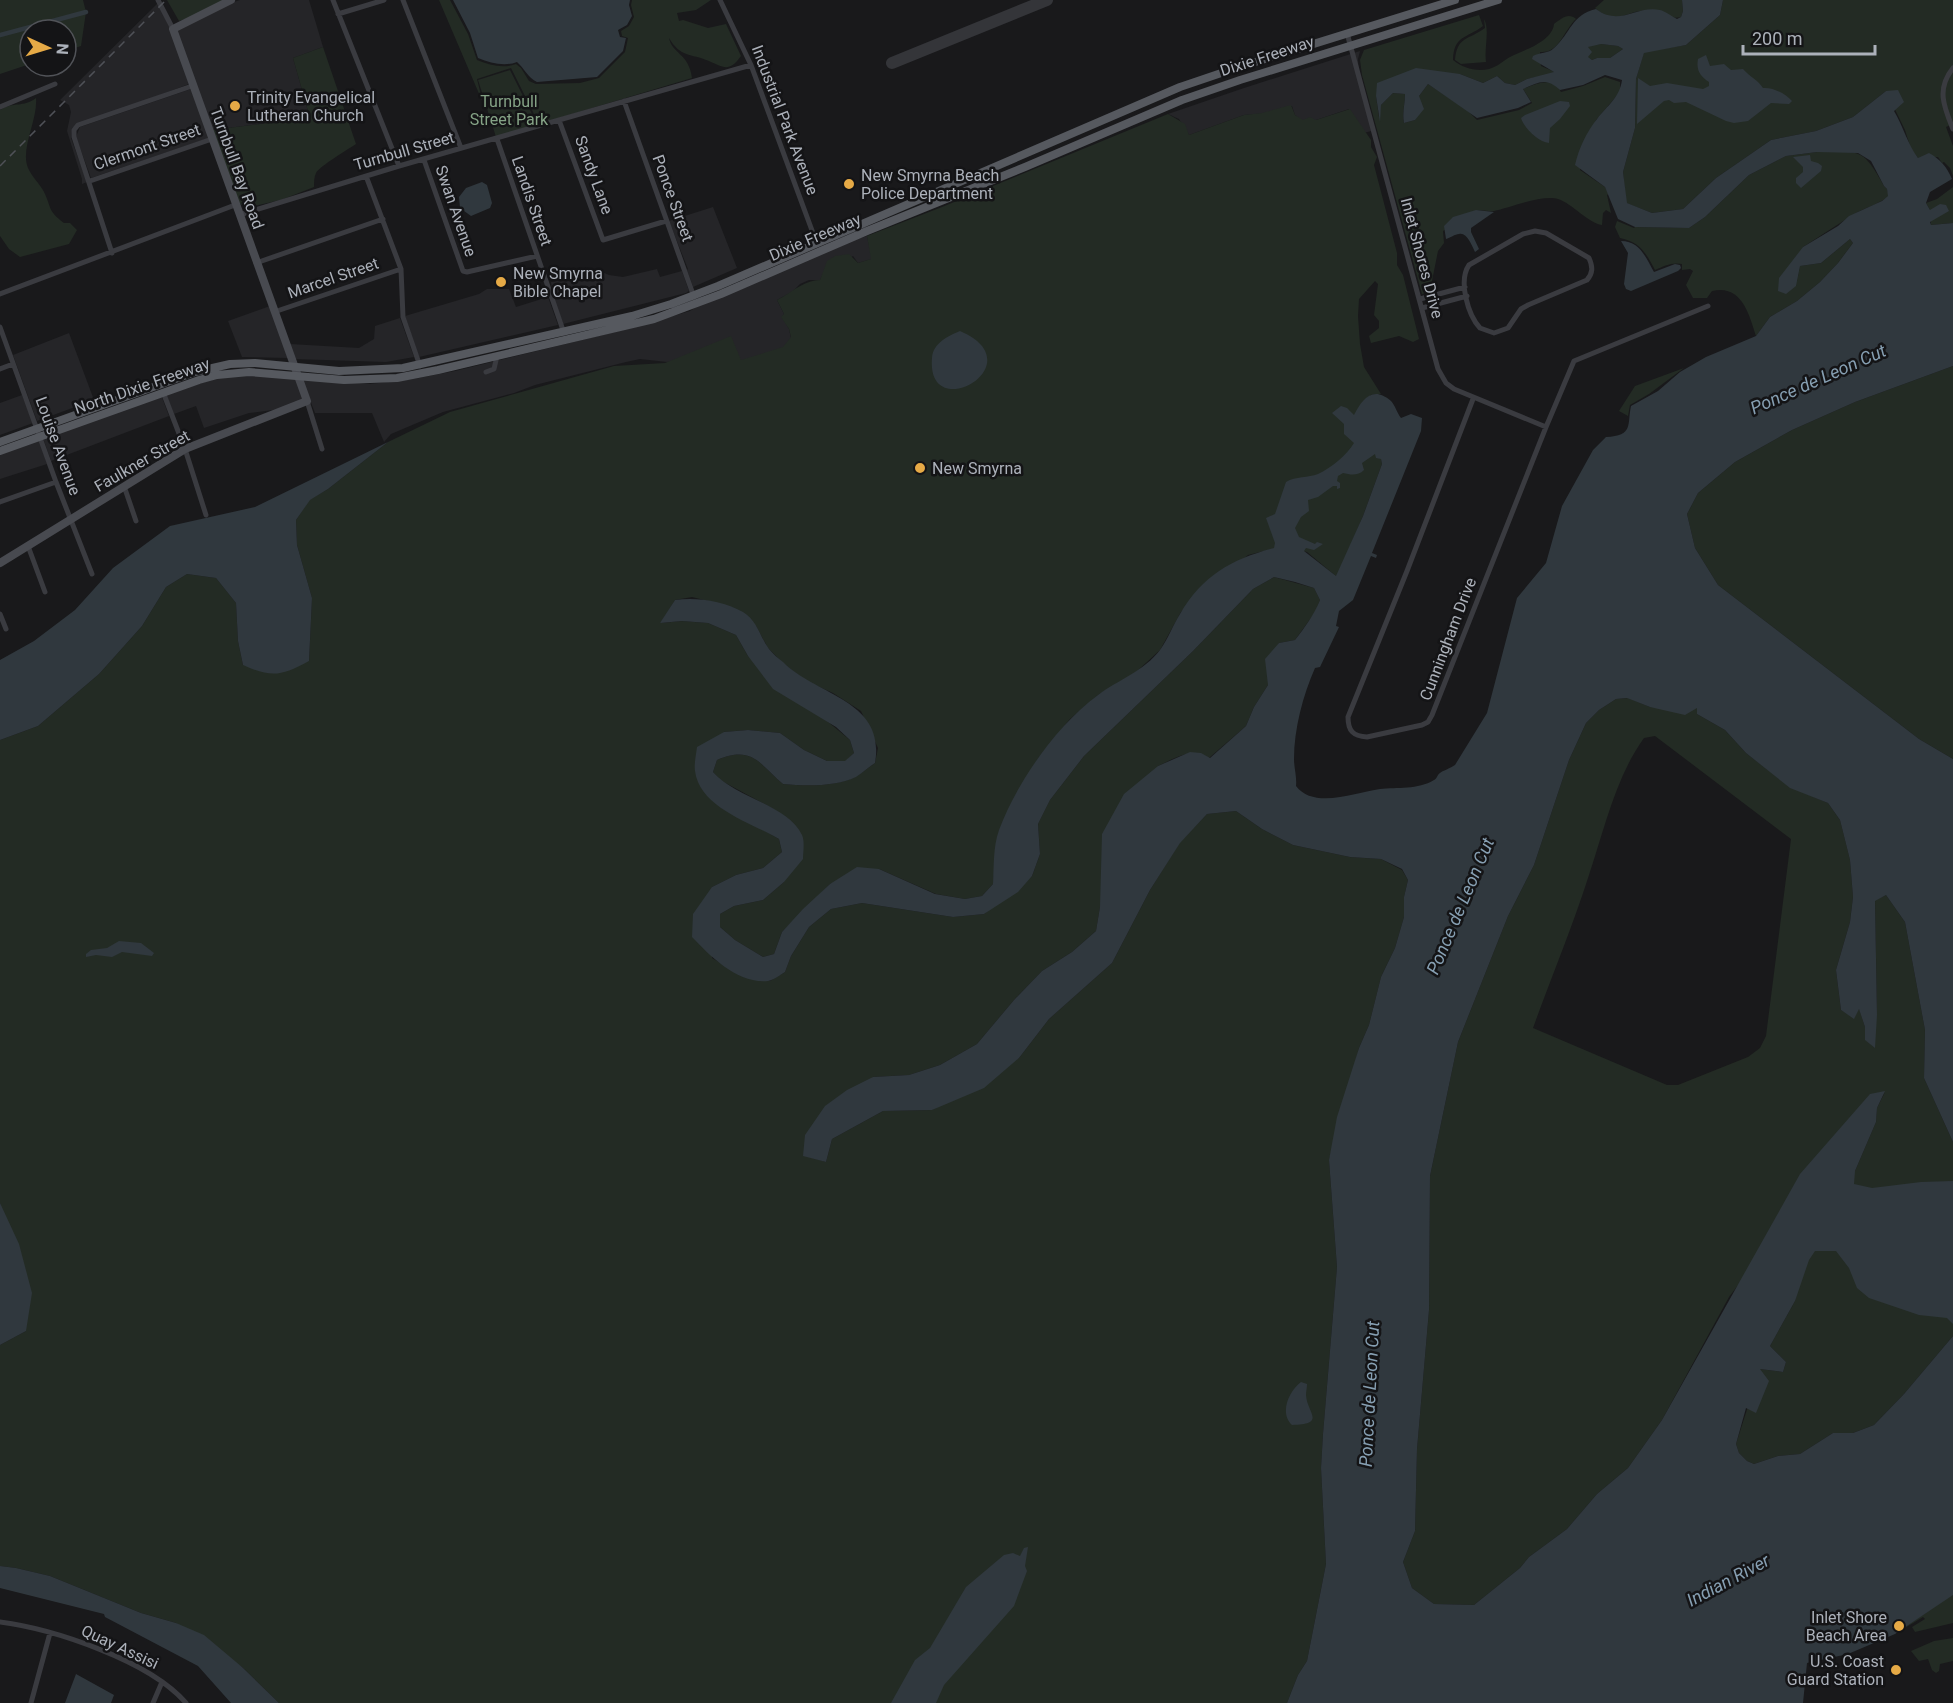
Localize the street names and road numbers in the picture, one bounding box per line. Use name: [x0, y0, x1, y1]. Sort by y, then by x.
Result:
street label: Dixie Freeway: [1218, 32, 1317, 80]
street label: Industrial Park Avenue: [748, 42, 822, 198]
street label: Turnbull Bay Road: [206, 104, 268, 232]
street label: Clermont Street: [91, 120, 203, 174]
street label: Turnbull Street: [352, 128, 456, 174]
street label: Sandy Lane: [571, 133, 617, 217]
street label: Ponce Street: [649, 152, 697, 244]
street label: Landis Street: [508, 154, 556, 248]
street label: Swan Avenue: [431, 163, 481, 259]
street label: Inlet Shores Drive: [1397, 196, 1447, 320]
street label: Dixie Freeway: [766, 209, 864, 265]
street label: Marcel Street: [285, 254, 381, 302]
street label: North Dixie Freeway: [72, 354, 213, 418]
street label: Louise Avenue: [31, 394, 85, 498]
street label: Faulkner Street: [91, 426, 193, 496]
street label: Cunningham Drive: [1416, 575, 1480, 703]
street label: Quay Assisi: [78, 1621, 162, 1673]

